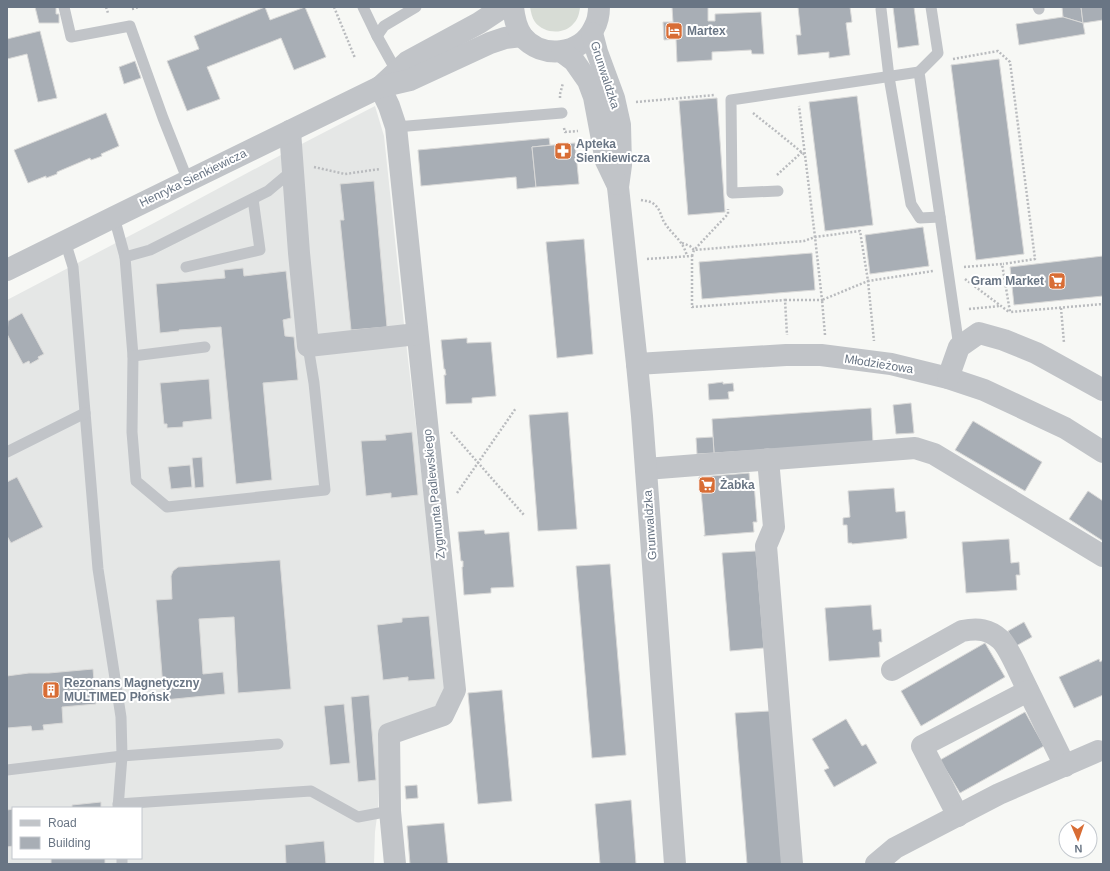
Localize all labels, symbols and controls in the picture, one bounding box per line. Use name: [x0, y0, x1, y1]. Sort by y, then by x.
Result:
hotel icon: Martex: [664, 21, 684, 41]
place label: Martex: [687, 24, 726, 38]
street label: Grunwaldzka: [588, 40, 623, 111]
place label: Apteka Sienkiewicza: [576, 137, 650, 165]
pharmacy icon: Apteka Sienkiewicza: [553, 141, 573, 161]
street label: Henryka Sienkiewicza: [137, 146, 249, 210]
supermarket icon: Gram Market: [1047, 271, 1067, 291]
place label: Gram Market: [971, 274, 1044, 288]
street label: Młodzieżowa: [844, 352, 915, 376]
street label: Zygmunta Padlewskiego: [420, 428, 448, 560]
supermarket icon: Żabka: [697, 475, 717, 495]
place label: Żabka: [720, 477, 755, 492]
street label: Grunwaldzka: [641, 489, 659, 560]
place label: Rezonans Magnetyczny MULTIMED Płońsk: [64, 676, 200, 704]
building icon: Rezonans Magnetyczny MULTIMED Płońsk: [41, 680, 61, 700]
legend: [12, 807, 142, 859]
text: Road: [48, 816, 77, 830]
north arrow: [1058, 819, 1098, 859]
text: Building: [48, 836, 91, 850]
text: N: [1074, 843, 1083, 855]

